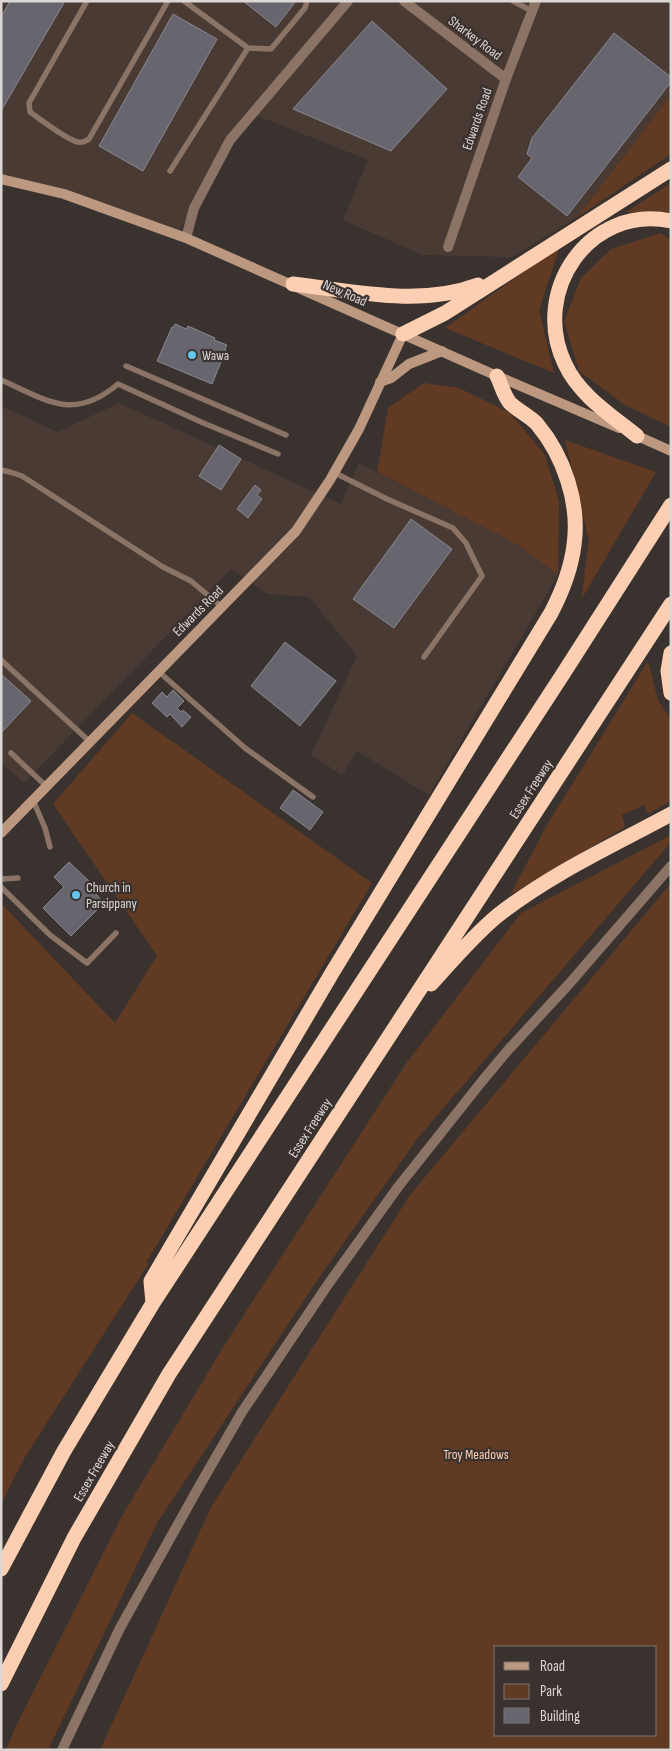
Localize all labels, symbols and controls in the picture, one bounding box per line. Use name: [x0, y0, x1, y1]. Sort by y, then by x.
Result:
street label: Sharkey Road: [445, 12, 505, 64]
street label: Edwards Road: [458, 85, 496, 152]
street label: New Road: [320, 276, 370, 310]
place label: Wawa: [202, 347, 229, 364]
marker: Wawa: [186, 349, 198, 361]
street label: Edwards Road: [169, 582, 227, 640]
street label: Essex Freeway: [506, 756, 557, 822]
place label: Church in Parsippany: [86, 879, 137, 912]
marker: Church in Parsippany: [70, 889, 82, 901]
street label: Essex Freeway: [285, 1095, 336, 1161]
street label: Essex Freeway: [70, 1437, 118, 1504]
park label: Troy Meadows: [443, 1446, 509, 1463]
legend: [494, 1646, 657, 1736]
text: Road: [540, 1657, 565, 1676]
text: Park: [540, 1682, 562, 1701]
text: Building: [540, 1707, 580, 1726]

